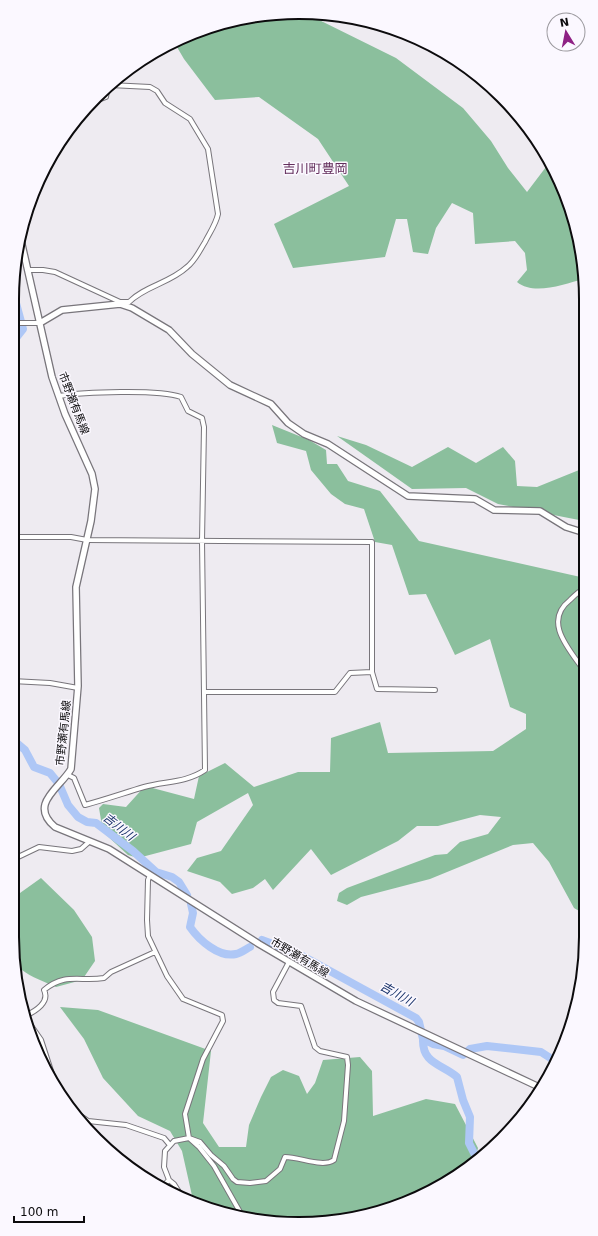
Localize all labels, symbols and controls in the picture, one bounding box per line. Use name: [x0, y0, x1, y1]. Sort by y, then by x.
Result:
north arrow: [546, 12, 586, 52]
text: N: [559, 15, 570, 30]
district label: 吉川町豊岡: [282, 161, 348, 176]
street label: 市野瀬有馬線: [56, 370, 91, 436]
street label: 市野瀬有馬線: [54, 700, 73, 767]
water label: 吉川川: [101, 810, 139, 845]
street label: 市野瀬有馬線: [268, 935, 331, 980]
water label: 吉川川: [378, 979, 418, 1010]
scale bar: [14, 1198, 84, 1224]
text: 100 m: [20, 1205, 58, 1219]

